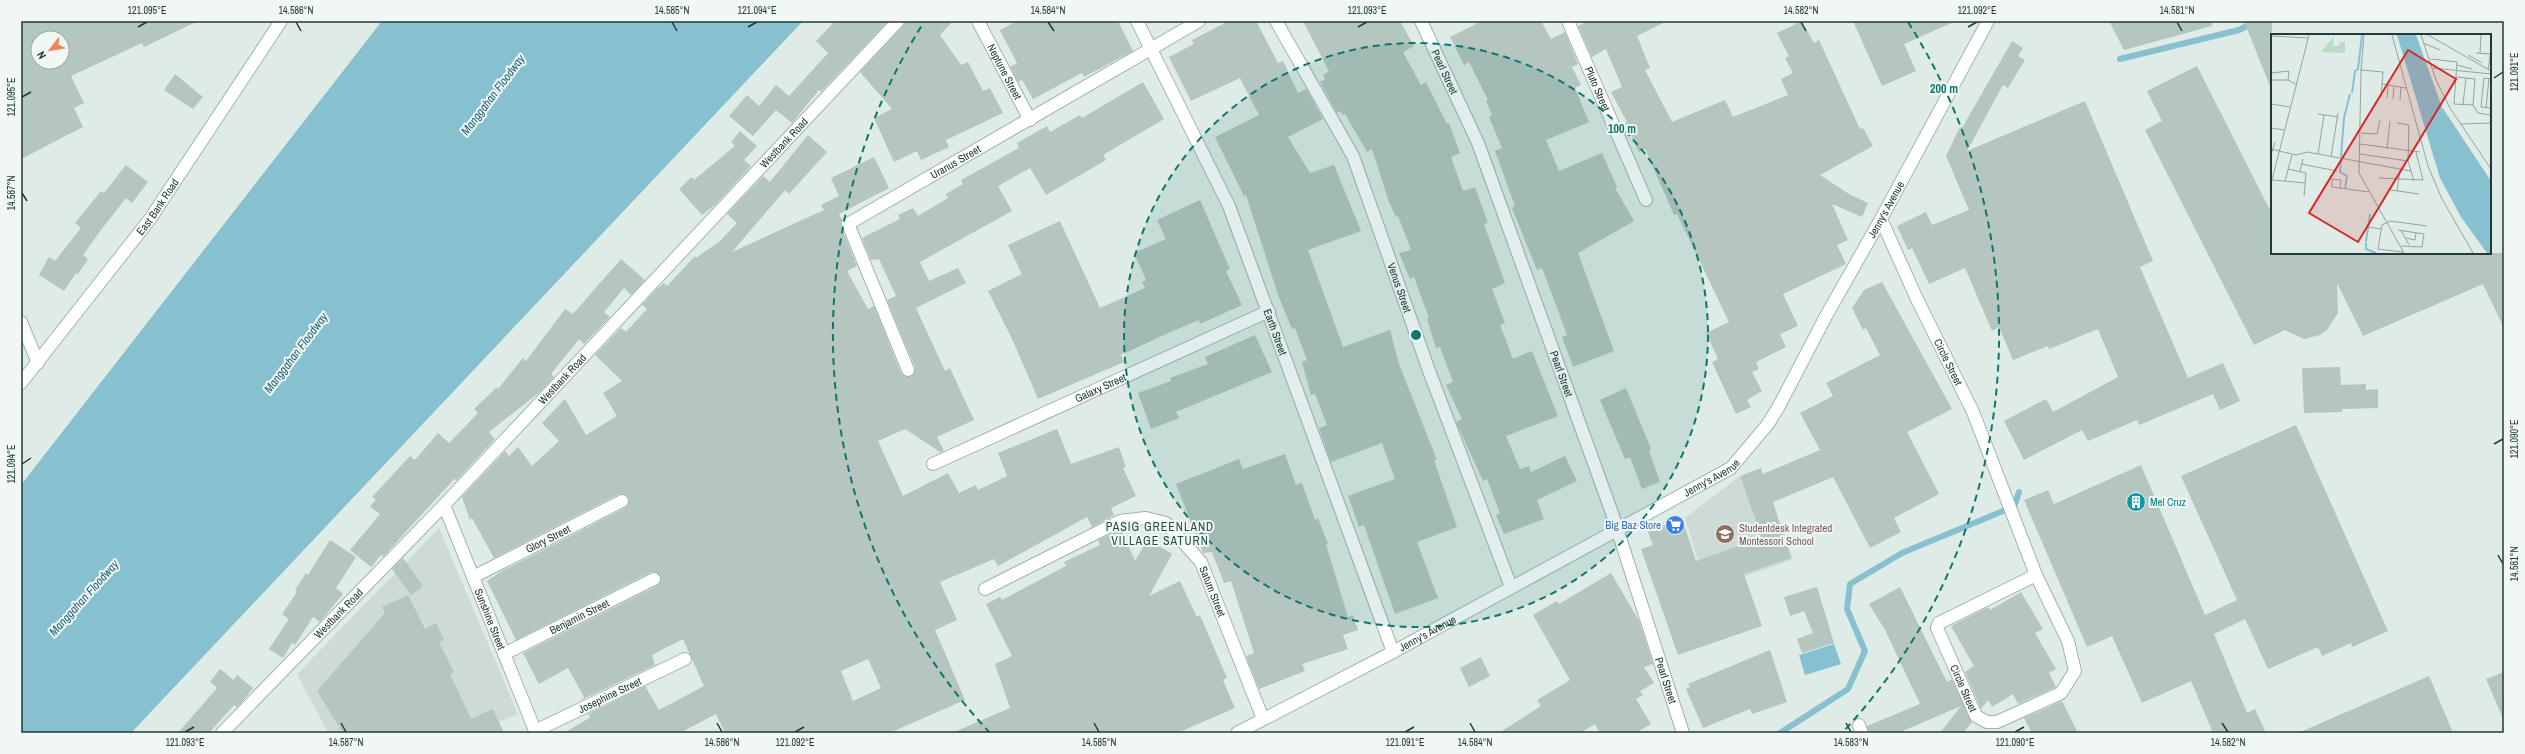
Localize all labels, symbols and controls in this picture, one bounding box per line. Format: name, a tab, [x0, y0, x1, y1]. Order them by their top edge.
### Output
text: 121.095°E	[127, 4, 167, 17]
text: 14.586°N	[279, 4, 314, 17]
text: 14.585°N	[655, 4, 690, 17]
text: 121.094°E	[737, 4, 777, 17]
text: 14.584°N	[1031, 4, 1066, 17]
text: 121.093°E	[1347, 4, 1387, 17]
text: 14.582°N	[1784, 4, 1819, 17]
text: 121.092°E	[1957, 4, 1997, 17]
text: 14.581°N	[2160, 4, 2195, 17]
north arrow	[30, 30, 70, 70]
inset map	[2271, 34, 2491, 254]
street label: Neptune Street	[984, 41, 1025, 102]
street label: Pearl Street	[1428, 47, 1461, 97]
text: N	[34, 49, 49, 62]
water label: Manggahan Floodway	[457, 51, 529, 138]
text: 121.091°E	[2508, 52, 2521, 92]
street label: Pluto Street	[1582, 64, 1614, 114]
text: 121.095°E	[5, 77, 18, 117]
text: 200 m	[1930, 81, 1958, 97]
street label: Westbank Road	[757, 114, 811, 171]
text: 100 m	[1608, 121, 1636, 137]
street label: Uranus Street	[928, 142, 984, 182]
text: 14.587°N	[5, 175, 18, 211]
street label: East Bank Road	[133, 176, 182, 238]
street label: Jenny's Avenue	[1865, 179, 1907, 240]
street label: Venus Street	[1384, 261, 1415, 315]
street label: Earth Street	[1260, 307, 1290, 358]
water label: Manggahan Floodway	[260, 309, 332, 396]
centre of rings	[1409, 328, 1423, 342]
street label: Circle Street	[1931, 336, 1966, 388]
street label: Pearl Street	[1547, 349, 1576, 399]
street label: Westbank Road	[535, 351, 589, 407]
street label: Galaxy Street	[1073, 370, 1129, 405]
text: 121.090°E	[2508, 419, 2521, 459]
text: 121.094°E	[5, 444, 18, 484]
street label: Jenny's Avenue	[1681, 456, 1743, 500]
building icon: Mel Cruz	[2125, 491, 2147, 513]
place label: Mel Cruz	[2150, 495, 2187, 509]
supermarket icon: Big Baz Store	[1664, 514, 1686, 536]
place label: Big Baz Store	[1605, 518, 1661, 532]
district label: PASIG GREENLAND VILLAGE SATURN	[1106, 519, 1214, 549]
street label: Glory Street	[523, 521, 573, 556]
place label: Studentdesk Integrated Montessori School	[1739, 521, 1832, 548]
school or university icon: Studentdesk Integrated Montessori School	[1714, 523, 1736, 545]
text: 14.581°N	[2508, 546, 2521, 582]
water label: Manggahan Floodway	[46, 556, 123, 639]
street label: Saturn Street	[1196, 564, 1229, 619]
street label: Westbank Road	[311, 585, 366, 641]
street label: Sunshine Street	[471, 586, 509, 652]
street label: Benjamin Street	[547, 595, 612, 637]
street label: Jenny's Avenue	[1396, 612, 1458, 654]
street label: Pearl Street	[1652, 655, 1680, 706]
street label: Circle Street	[1947, 662, 1980, 714]
street label: Josephine Street	[576, 674, 644, 716]
text: 121.093°E	[165, 736, 205, 749]
text: 14.587°N	[329, 736, 364, 749]
text: 14.586°N	[705, 736, 740, 749]
text: 121.092°E	[775, 736, 815, 749]
text: 14.585°N	[1082, 736, 1117, 749]
text: 121.091°E	[1385, 736, 1425, 749]
text: 14.584°N	[1458, 736, 1493, 749]
text: 14.583°N	[1834, 736, 1869, 749]
text: 121.090°E	[1995, 736, 2035, 749]
text: 14.582°N	[2211, 736, 2246, 749]

